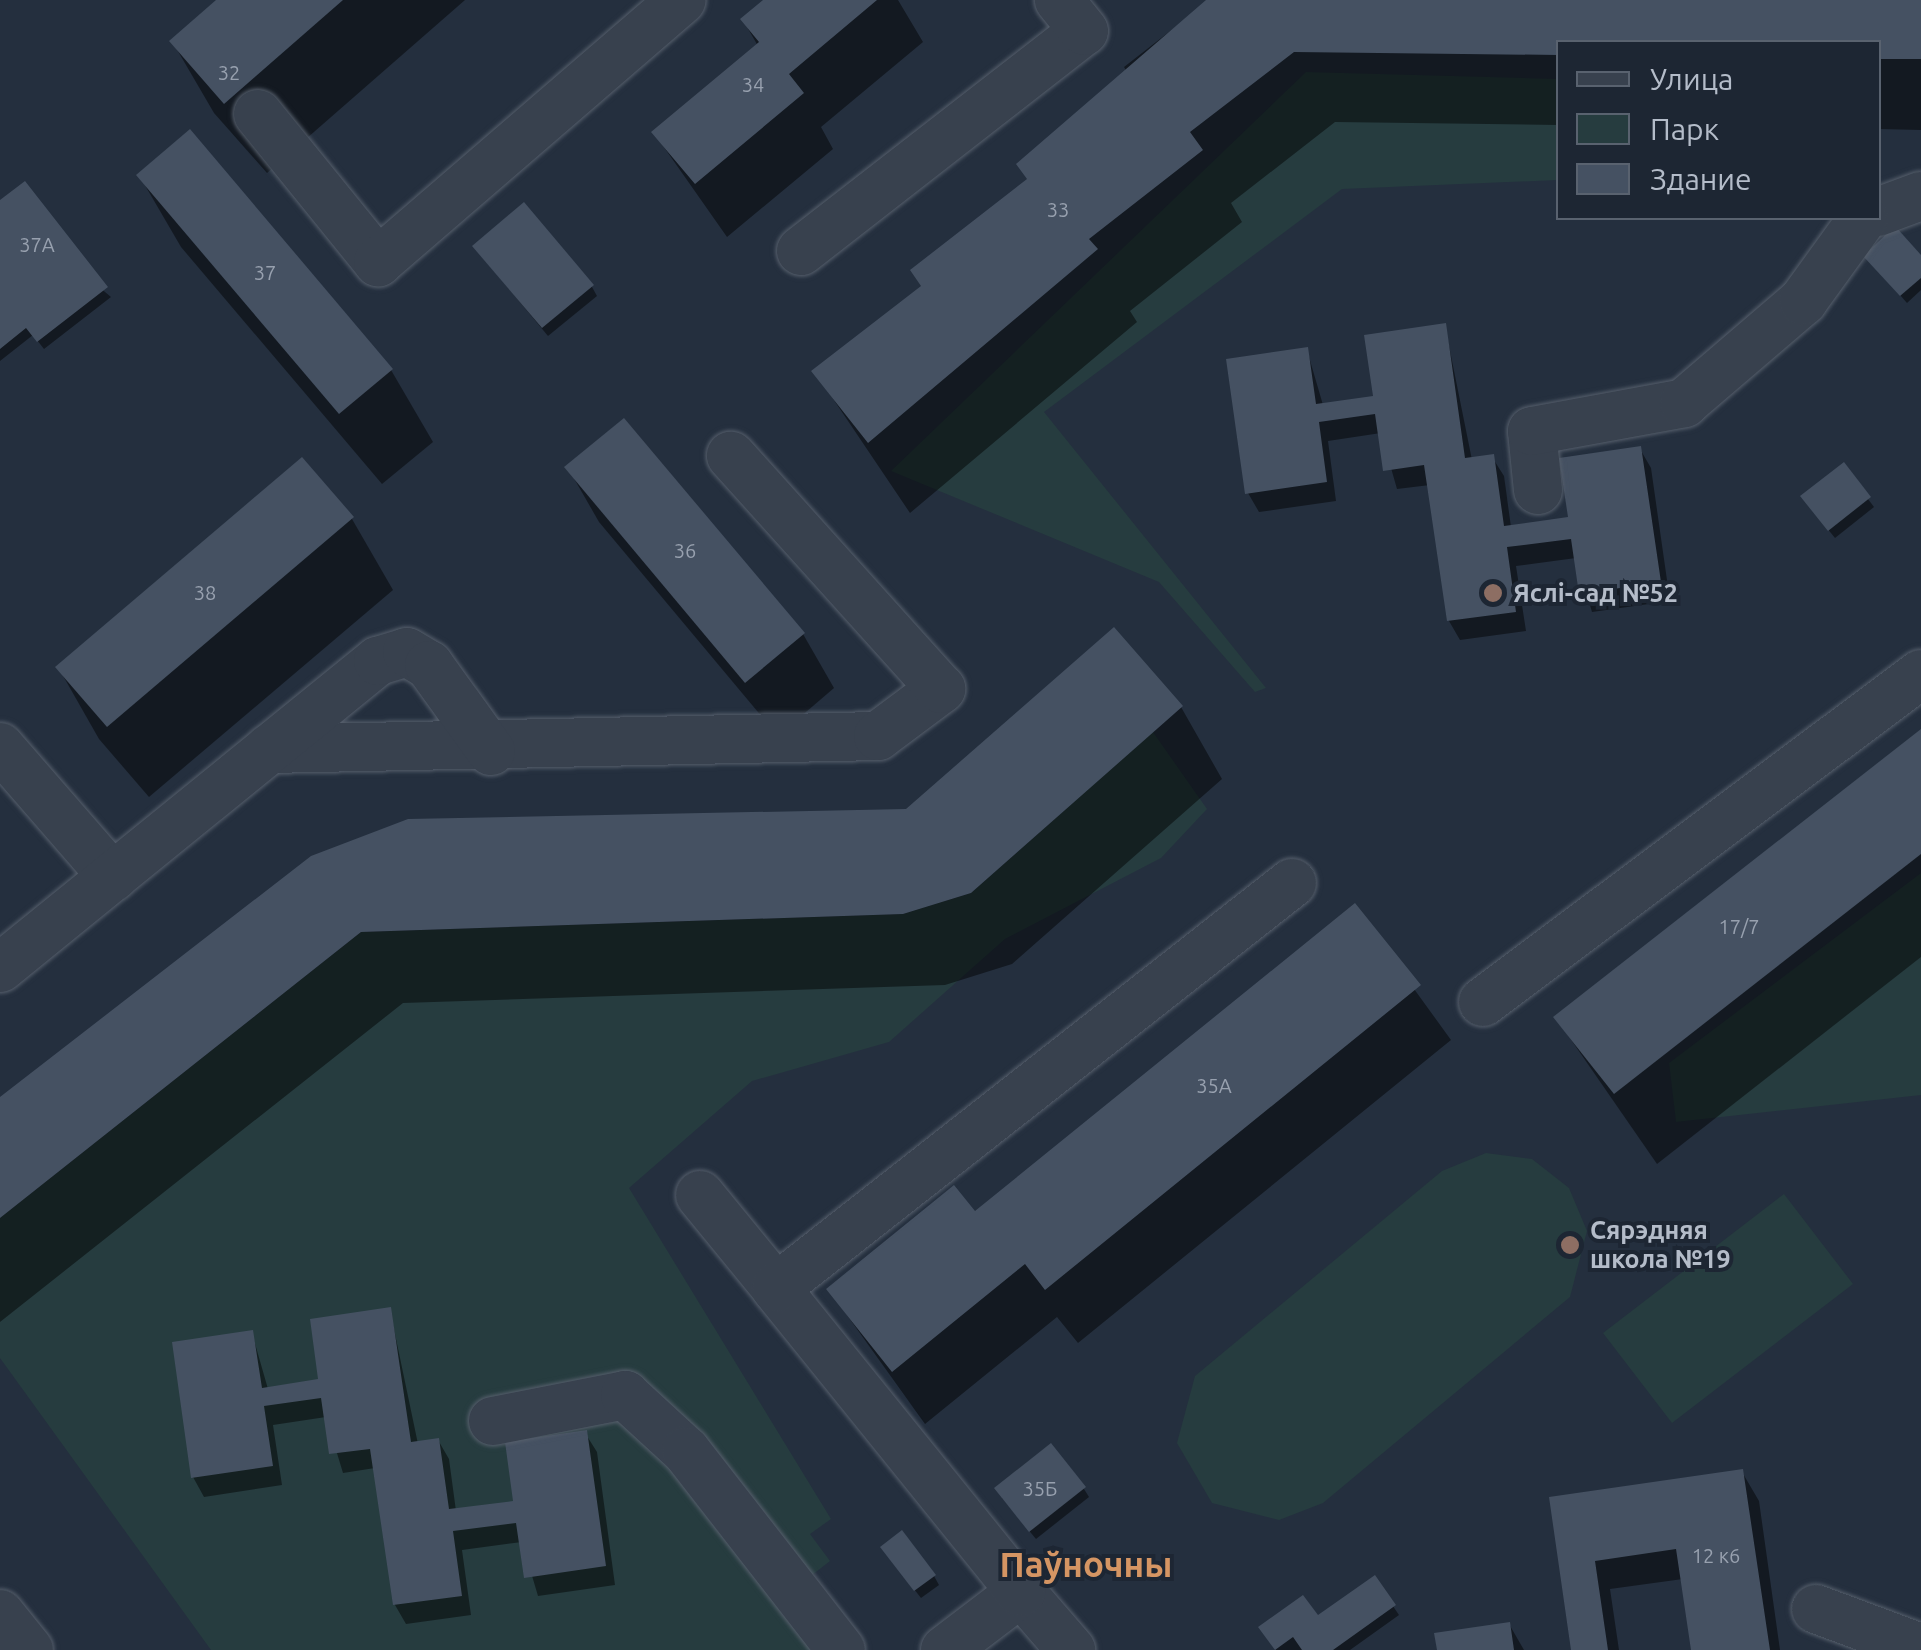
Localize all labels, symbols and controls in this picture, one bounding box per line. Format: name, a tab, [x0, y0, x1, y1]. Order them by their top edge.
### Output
legend	[1556, 40, 1881, 220]
house number: 32	[218, 60, 240, 84]
text: Улица	[1650, 62, 1734, 96]
house number: 34	[742, 72, 764, 96]
text: Парк	[1650, 112, 1719, 146]
text: Здание	[1650, 162, 1752, 196]
house number: 33	[1047, 197, 1069, 221]
house number: 37А	[19, 232, 55, 256]
house number: 37	[254, 260, 276, 284]
house number: 36	[674, 538, 696, 562]
place label: Яслі-сад №52	[1513, 578, 1678, 608]
house number: 38	[194, 580, 216, 604]
marker: Яслі-сад №52	[1482, 582, 1504, 604]
house number: 17/7	[1718, 914, 1760, 938]
house number: 35А	[1196, 1073, 1232, 1097]
place label: Сярэдняя школа №19	[1590, 1216, 1731, 1275]
marker: Сярэдняя школа №19	[1559, 1234, 1581, 1256]
house number: 35Б	[1023, 1476, 1057, 1500]
district label: Паўночны	[1000, 1543, 1172, 1585]
house number: 12 к6	[1692, 1543, 1740, 1567]

